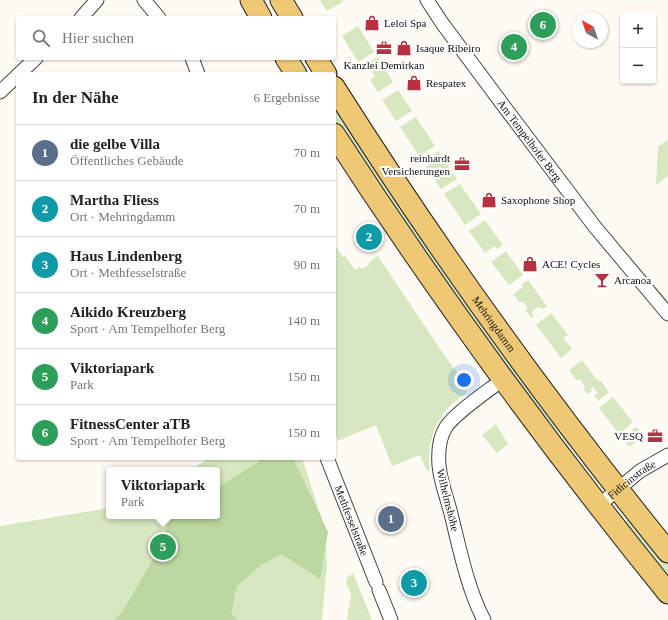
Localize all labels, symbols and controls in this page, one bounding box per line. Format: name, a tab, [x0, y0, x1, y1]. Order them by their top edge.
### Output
pin: 6	[530, 10, 556, 40]
north arrow	[572, 12, 608, 48]
map controls	[620, 12, 656, 84]
button: +	[620, 12, 656, 48]
shop icon: Leloi Spa	[363, 14, 381, 32]
search box	[16, 16, 336, 60]
place label: Leloi Spa	[384, 17, 427, 29]
icon: search	[30, 27, 52, 49]
text: Hier suchen	[62, 30, 134, 46]
pin: 4	[501, 32, 527, 62]
office icon: Kanzlei Demirkan	[375, 39, 393, 57]
shop icon: Isaque Ribeiro	[395, 39, 413, 57]
place label: Isaque Ribeiro	[416, 42, 481, 54]
button: −	[620, 48, 656, 84]
place label: Kanzlei Demirkan	[344, 59, 425, 71]
shop icon: Respatex	[405, 74, 423, 92]
place label: Respatex	[426, 77, 467, 89]
text: In der Nähe	[32, 88, 119, 107]
text: 6 Ergebnisse	[253, 90, 320, 105]
street label: Am Tempelhofer Berg	[495, 97, 565, 184]
text: die gelbe Villa	[70, 136, 160, 152]
text: 1	[42, 145, 48, 160]
text: 70 m	[294, 145, 320, 160]
place label: reinhardt Versicherungen	[382, 152, 450, 177]
text: Öffentliches Gebäude	[70, 153, 183, 168]
office icon: reinhardt Versicherungen	[453, 155, 471, 173]
shop icon: Saxophone Shop	[480, 191, 498, 209]
text: Martha Fliess	[70, 192, 159, 208]
place label: Saxophone Shop	[501, 194, 576, 206]
text: 2	[42, 201, 48, 216]
text: 70 m	[294, 201, 320, 216]
text: Ort · Mehringdamm	[70, 209, 175, 224]
pin: 2	[356, 222, 382, 252]
text: Haus Lindenberg	[70, 248, 182, 264]
shop icon: ACE! Cycles	[521, 255, 539, 273]
text: 3	[42, 257, 48, 272]
text: 90 m	[294, 257, 320, 272]
place label: ACE! Cycles	[542, 258, 600, 270]
text: Ort · Methfesselstraße	[70, 265, 186, 280]
bar icon: Arcanoa	[593, 271, 611, 289]
place label: Arcanoa	[614, 274, 651, 286]
street label: Mehringdamm	[470, 294, 518, 354]
text: Aikido Kreuzberg	[70, 304, 186, 320]
text: 4	[42, 313, 48, 328]
text: 140 m	[287, 313, 320, 328]
text: Sport · Am Tempelhofer Berg	[70, 321, 225, 336]
text: Viktoriapark	[70, 360, 154, 376]
text: 5	[42, 369, 48, 384]
text: 150 m	[287, 369, 320, 384]
your location	[454, 370, 474, 390]
text: Park	[70, 377, 94, 392]
text: FitnessCenter aTB	[70, 416, 190, 432]
text: 6	[42, 425, 48, 440]
text: 150 m	[287, 425, 320, 440]
office icon: VESQ	[646, 427, 664, 445]
place label: VESQ	[614, 430, 643, 442]
text: Sport · Am Tempelhofer Berg	[70, 433, 225, 448]
street label: Fidicinstraße	[605, 457, 658, 501]
popup	[106, 467, 220, 519]
street label: Wilhelmshöhe	[434, 468, 462, 532]
text: Viktoriapark	[121, 477, 205, 493]
street label: Methfesselstraße	[332, 483, 371, 557]
text: Park	[121, 494, 145, 509]
pin: 1	[378, 504, 404, 534]
pin: 5	[150, 532, 176, 562]
pin: 3	[401, 568, 427, 598]

